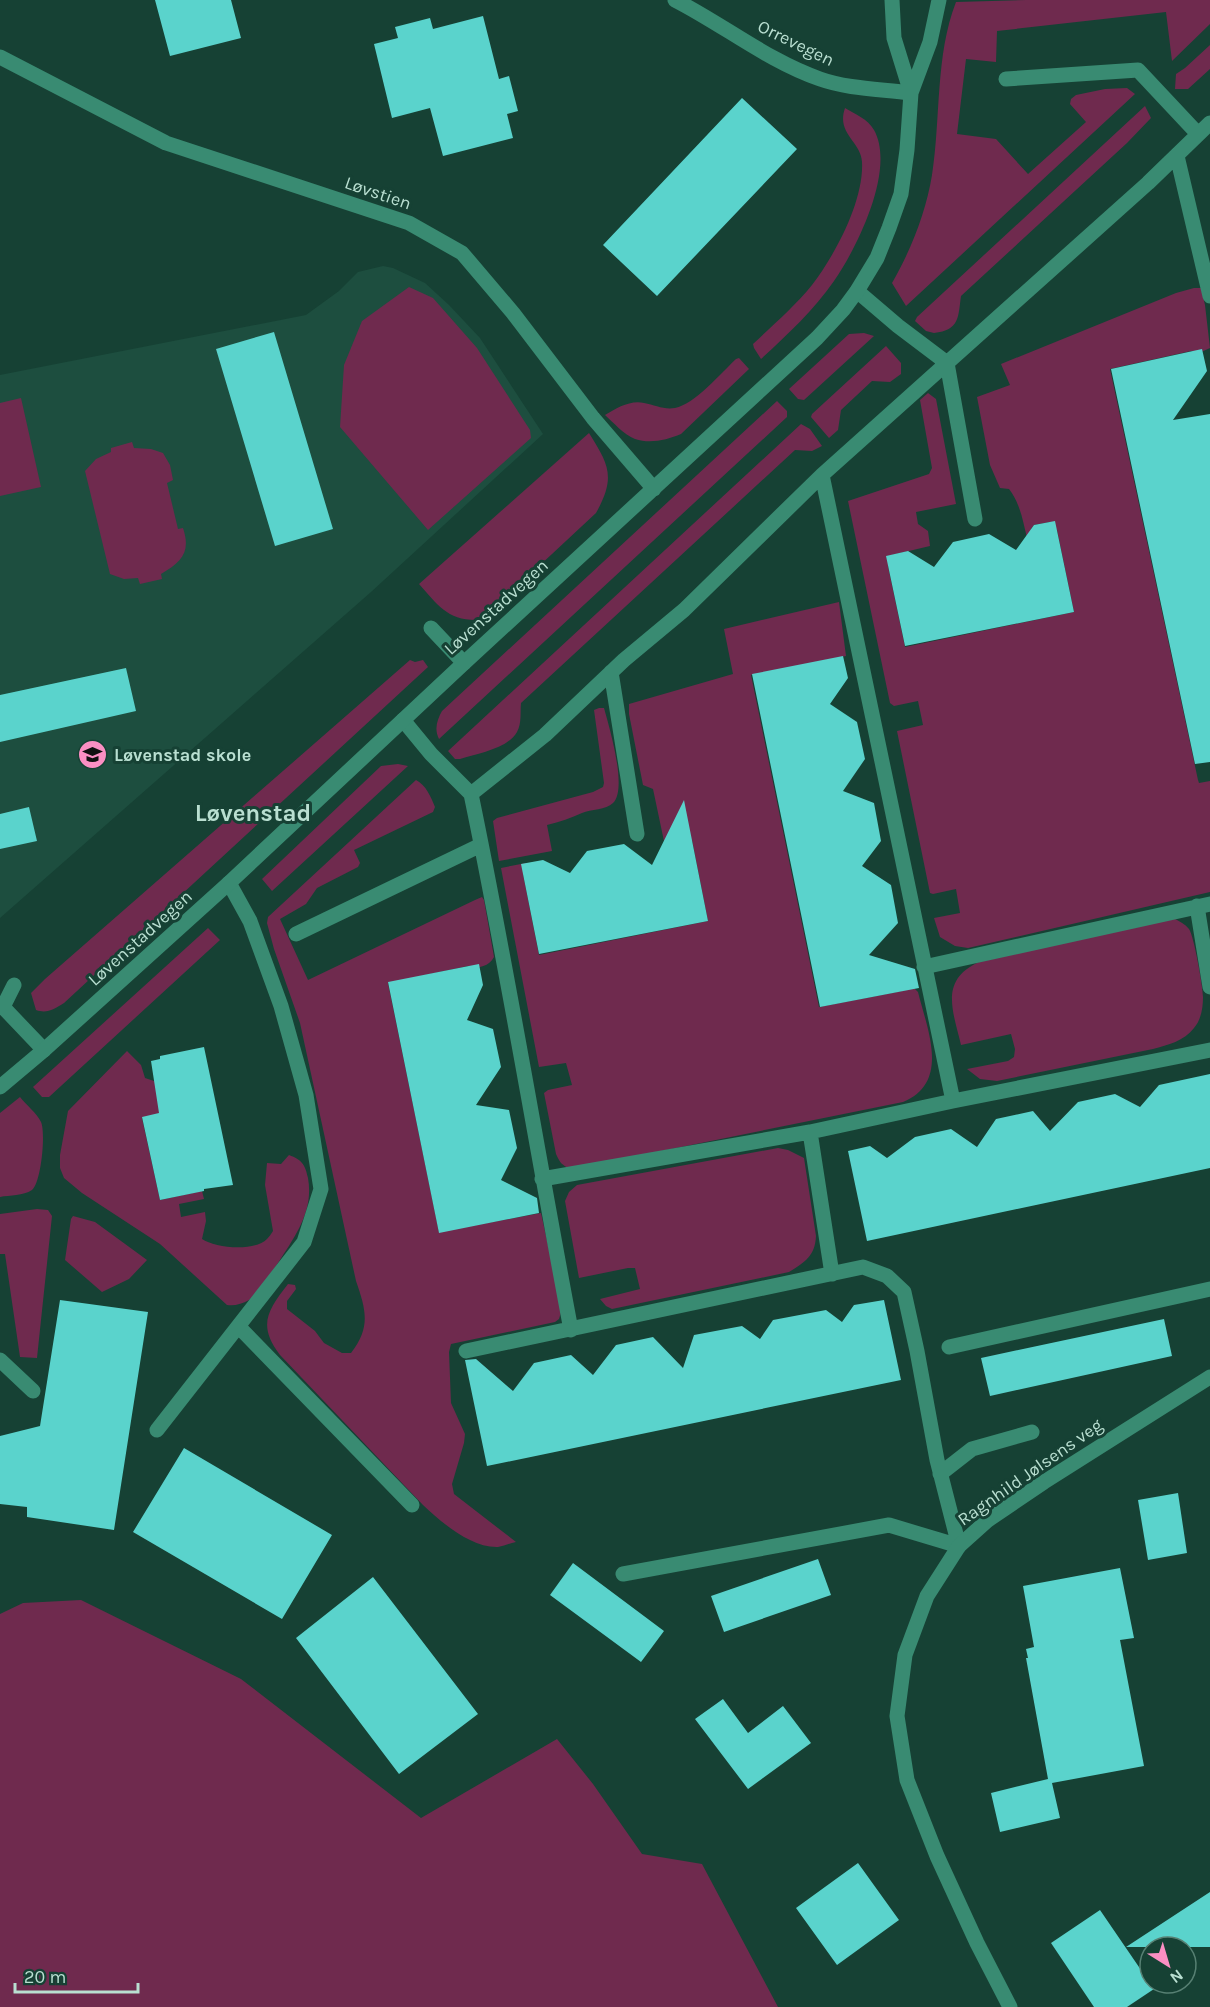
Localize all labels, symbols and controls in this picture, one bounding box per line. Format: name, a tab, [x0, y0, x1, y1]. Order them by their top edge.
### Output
street label: Orrevegen	[754, 15, 838, 71]
street label: Løvstien	[342, 171, 414, 215]
street label: Løvenstadvegen	[439, 554, 553, 660]
school or university icon: Løvenstad skole	[77, 739, 109, 771]
place label: Løvenstad skole	[114, 744, 251, 766]
district label: Løvenstad	[195, 799, 311, 827]
street label: Løvenstadvegen	[83, 885, 197, 991]
street label: Ragnhild Jølsens veg	[953, 1414, 1107, 1530]
north arrow	[1138, 1935, 1198, 1995]
scale bar	[15, 1956, 138, 1994]
text: 20 m	[24, 1966, 66, 1988]
text: N	[1166, 1966, 1187, 1988]

